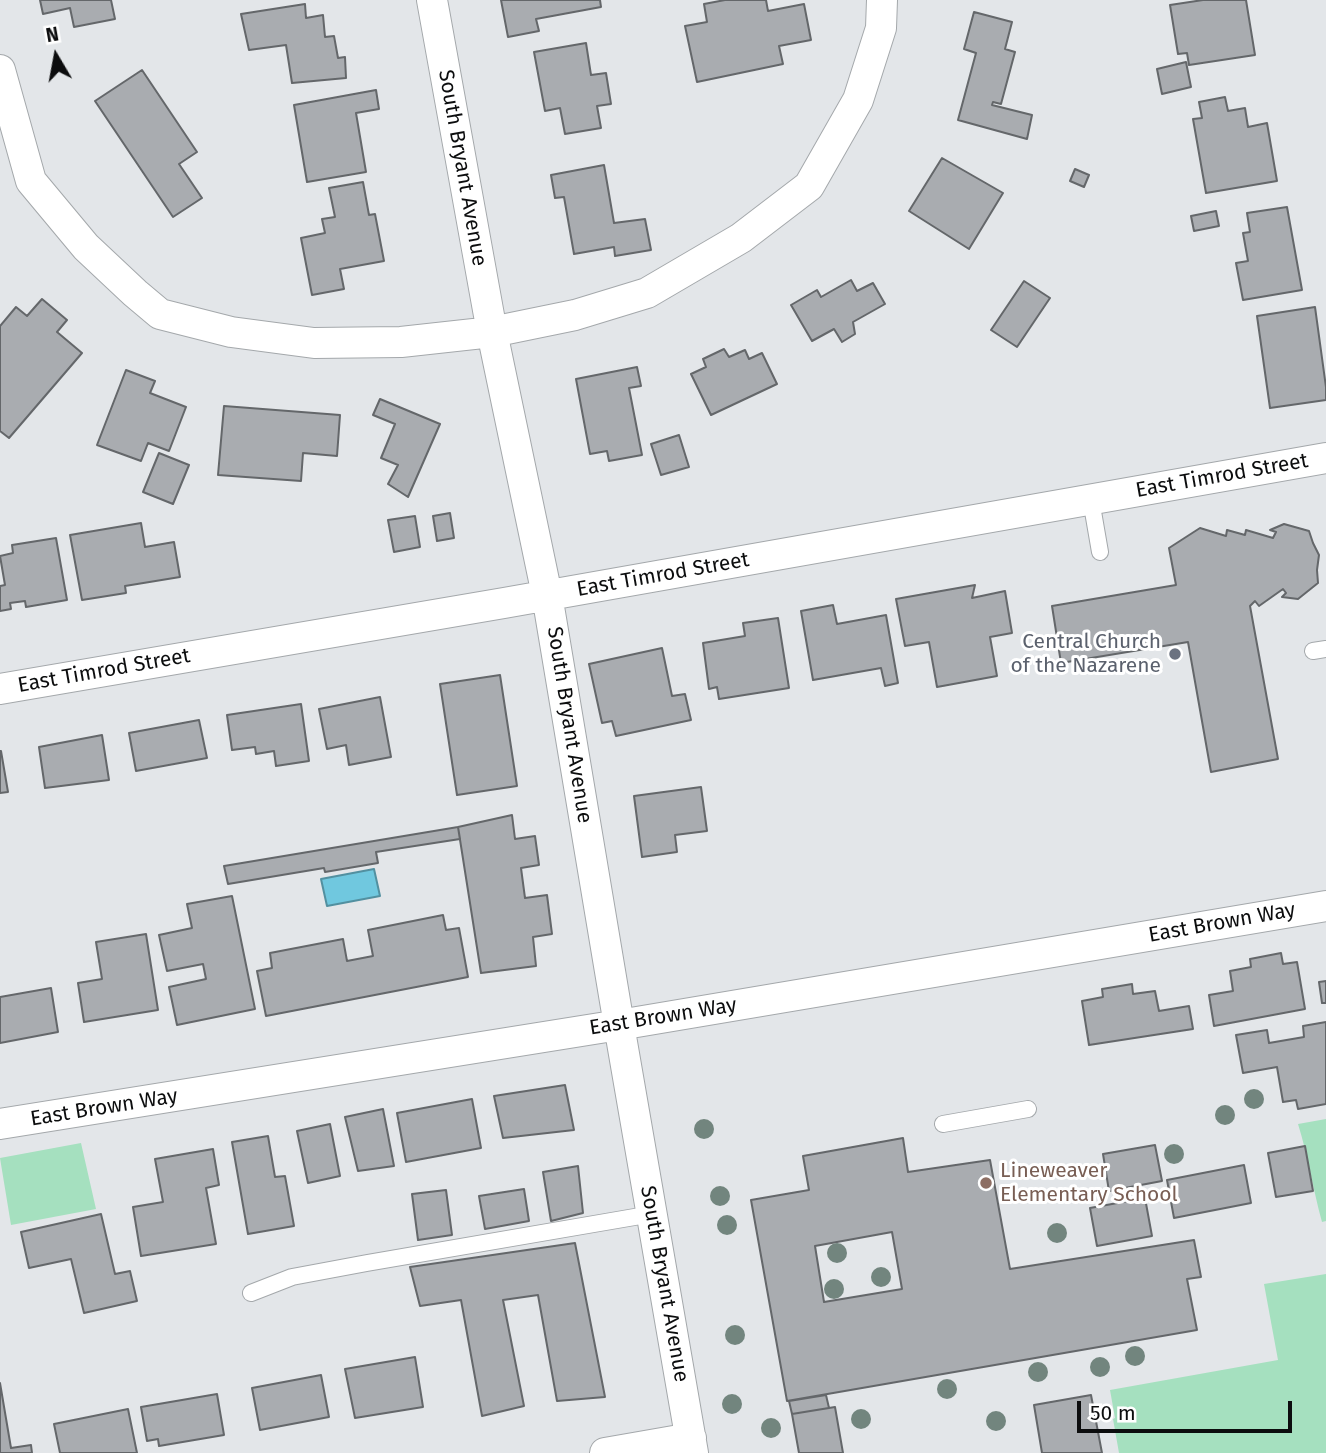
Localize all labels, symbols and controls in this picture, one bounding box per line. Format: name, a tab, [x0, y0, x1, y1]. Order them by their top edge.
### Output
north arrow	[21, 21, 91, 91]
text: N	[44, 22, 60, 47]
street label: South Bryant Avenue	[432, 68, 492, 268]
street label: East Timrod Street	[1134, 448, 1310, 504]
street label: East Timrod Street	[575, 547, 751, 603]
street label: South Bryant Avenue	[541, 625, 597, 825]
place label: Central Church of the Nazarene	[1011, 629, 1161, 679]
street label: East Timrod Street	[16, 643, 192, 699]
marker: Central Church of the Nazarene	[1167, 646, 1183, 662]
street label: East Brown Way	[1147, 898, 1297, 948]
street label: East Brown Way	[588, 993, 738, 1041]
street label: East Brown Way	[29, 1084, 179, 1132]
place label: Lineweaver Elementary School	[1000, 1158, 1178, 1208]
marker: Lineweaver Elementary School	[978, 1175, 994, 1191]
street label: South Bryant Avenue	[634, 1184, 694, 1384]
scale bar	[1081, 1386, 1296, 1430]
text: 50 m	[1090, 1400, 1136, 1426]

